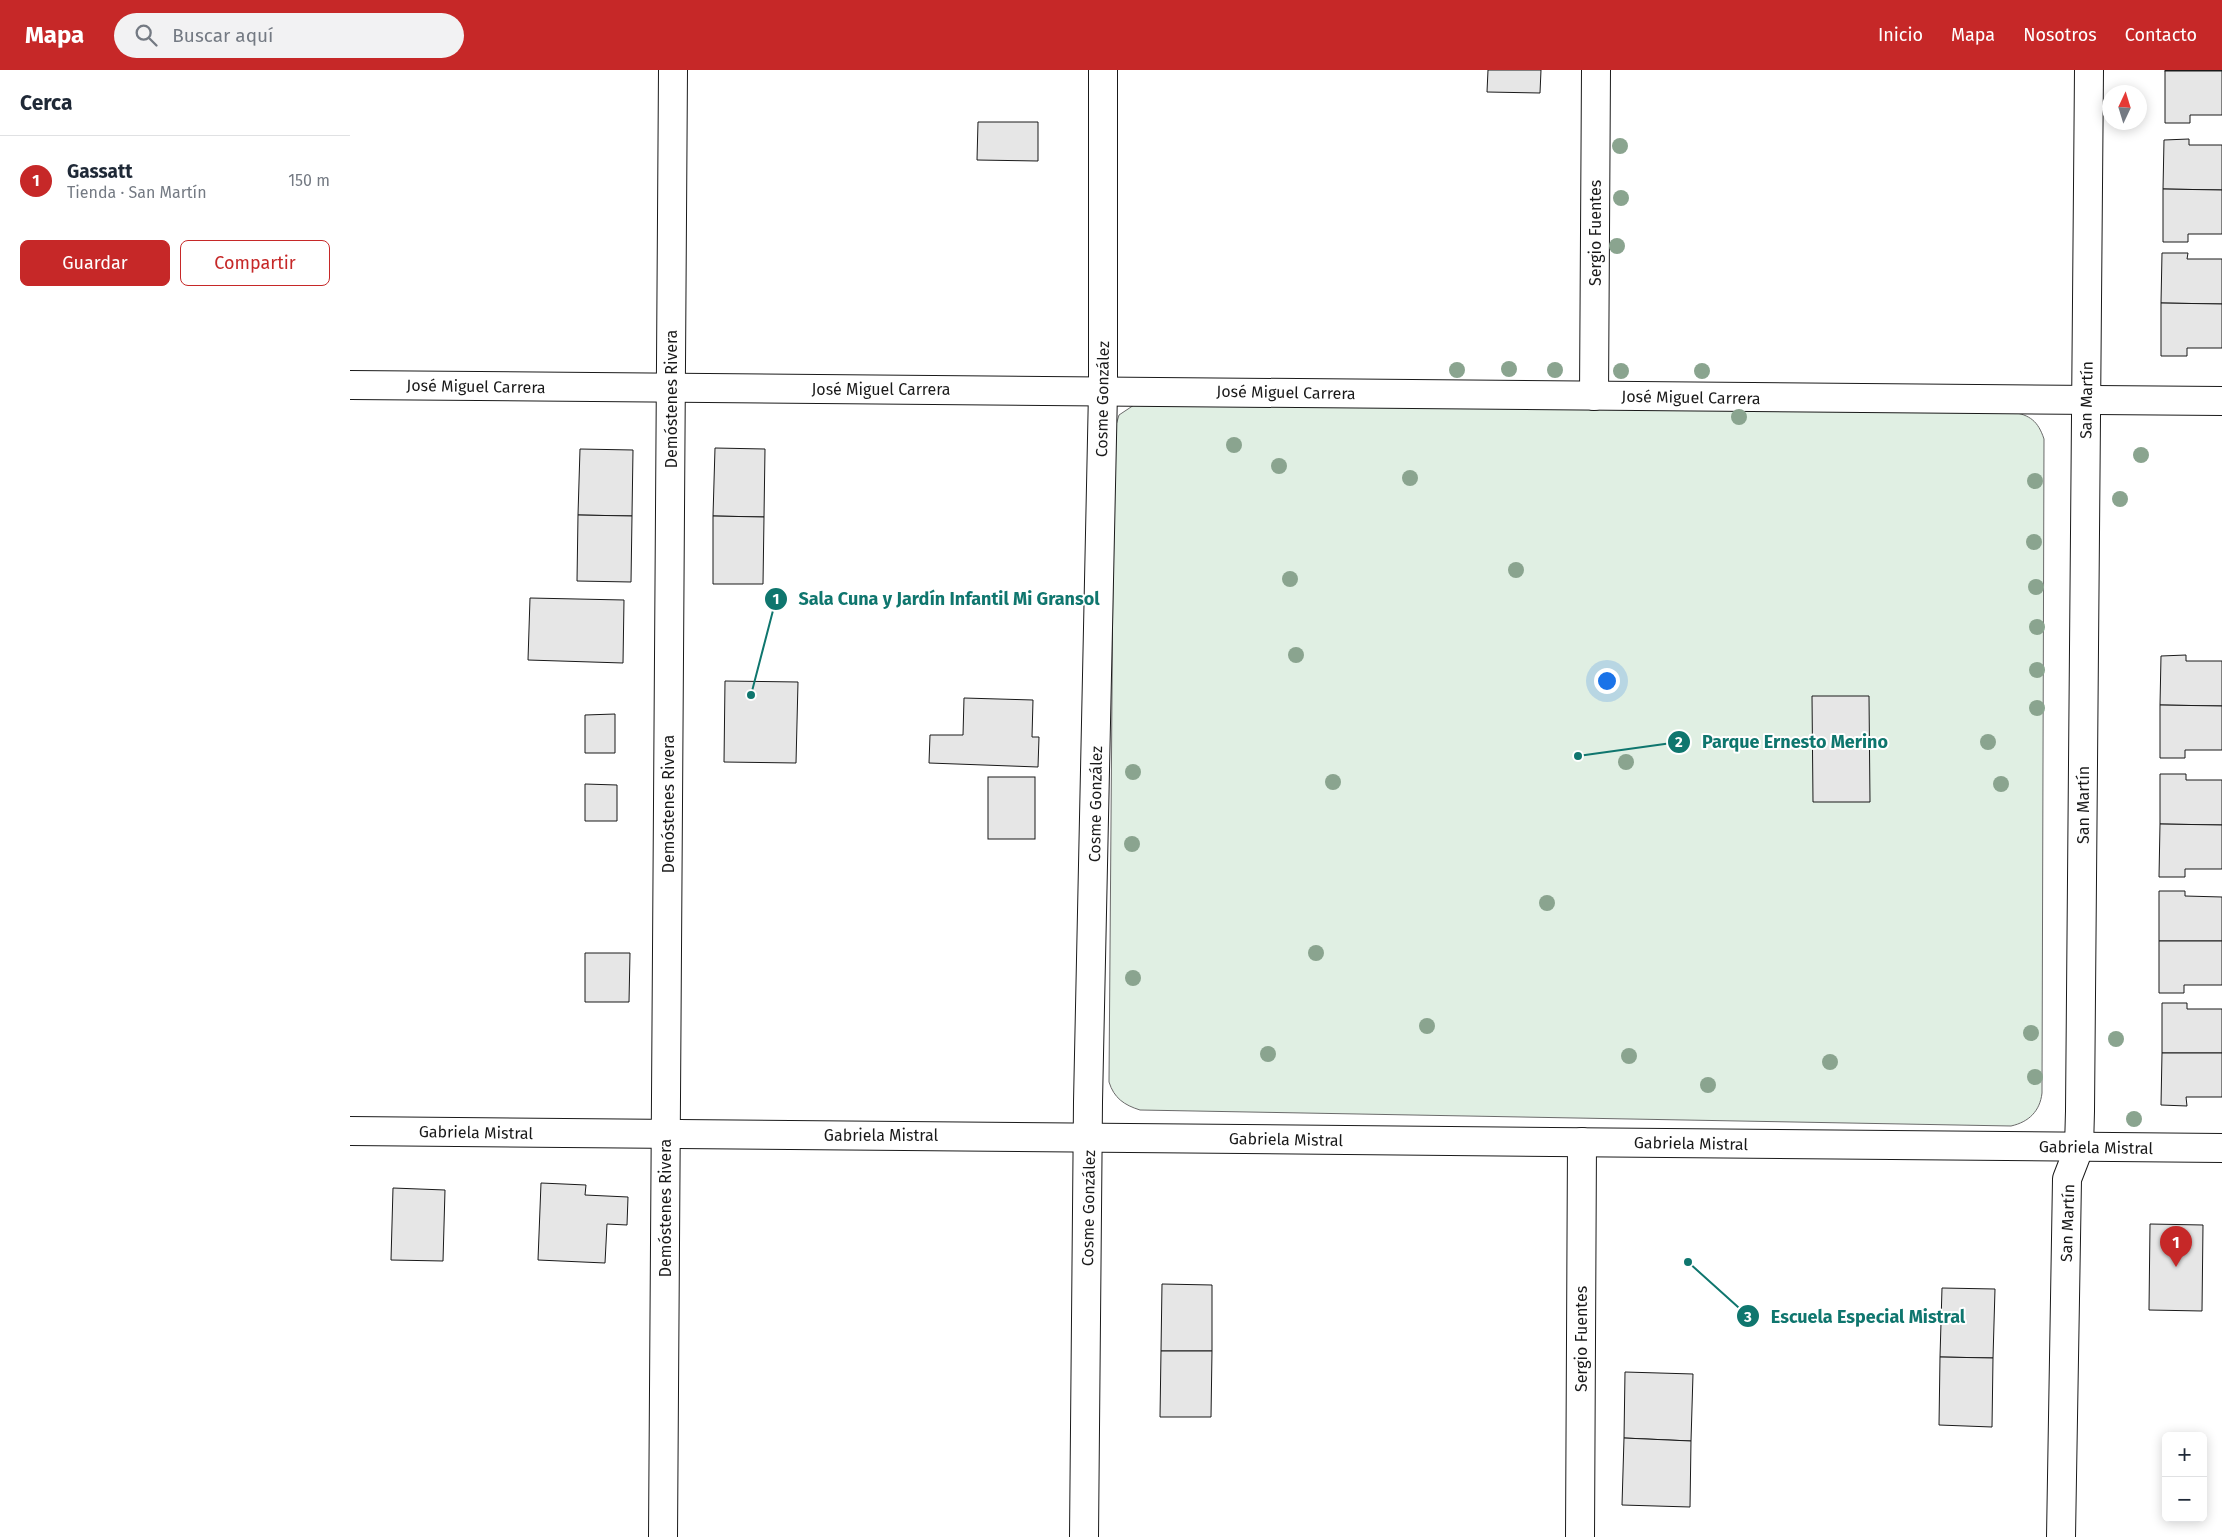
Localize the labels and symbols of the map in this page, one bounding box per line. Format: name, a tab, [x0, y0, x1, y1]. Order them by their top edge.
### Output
north arrow	[2102, 85, 2147, 130]
street label: Sergio Fuentes	[1586, 180, 1605, 286]
street label: Demóstenes Rivera	[662, 330, 681, 468]
street label: Cosme González	[1092, 341, 1113, 457]
street label: San Martín	[2076, 361, 2097, 439]
street label: José Miguel Carrera	[406, 376, 546, 397]
street label: José Miguel Carrera	[811, 380, 951, 399]
street label: José Miguel Carrera	[1216, 382, 1356, 403]
street label: José Miguel Carrera	[1621, 387, 1761, 408]
callout: Sala Cuna y Jardín Infantil Mi Gransol	[763, 582, 1110, 615]
text: Sala Cuna y Jardín Infantil Mi Gransol	[798, 588, 1100, 610]
text: 1	[773, 590, 779, 608]
your location	[1594, 668, 1620, 694]
callout: Parque Ernesto Merino	[1667, 725, 1898, 758]
text: Parque Ernesto Merino	[1702, 731, 1888, 753]
text: 2	[1675, 733, 1683, 751]
street label: Demóstenes Rivera	[659, 735, 678, 873]
street label: Cosme González	[1085, 746, 1106, 862]
street label: San Martín	[2074, 766, 2093, 844]
street label: Gabriela Mistral	[419, 1122, 534, 1143]
street label: Gabriela Mistral	[824, 1126, 938, 1145]
street label: Gabriela Mistral	[1229, 1129, 1344, 1150]
street label: Gabriela Mistral	[1634, 1133, 1749, 1154]
street label: Gabriela Mistral	[2039, 1137, 2154, 1158]
street label: Demóstenes Rivera	[656, 1139, 675, 1277]
street label: Cosme González	[1078, 1150, 1099, 1266]
street label: San Martín	[2057, 1184, 2078, 1262]
pin: 1	[2160, 1226, 2192, 1267]
street label: Sergio Fuentes	[1572, 1286, 1591, 1392]
callout: Escuela Especial Mistral	[1736, 1300, 1975, 1333]
text: Escuela Especial Mistral	[1771, 1306, 1966, 1328]
text: 3	[1743, 1308, 1752, 1326]

